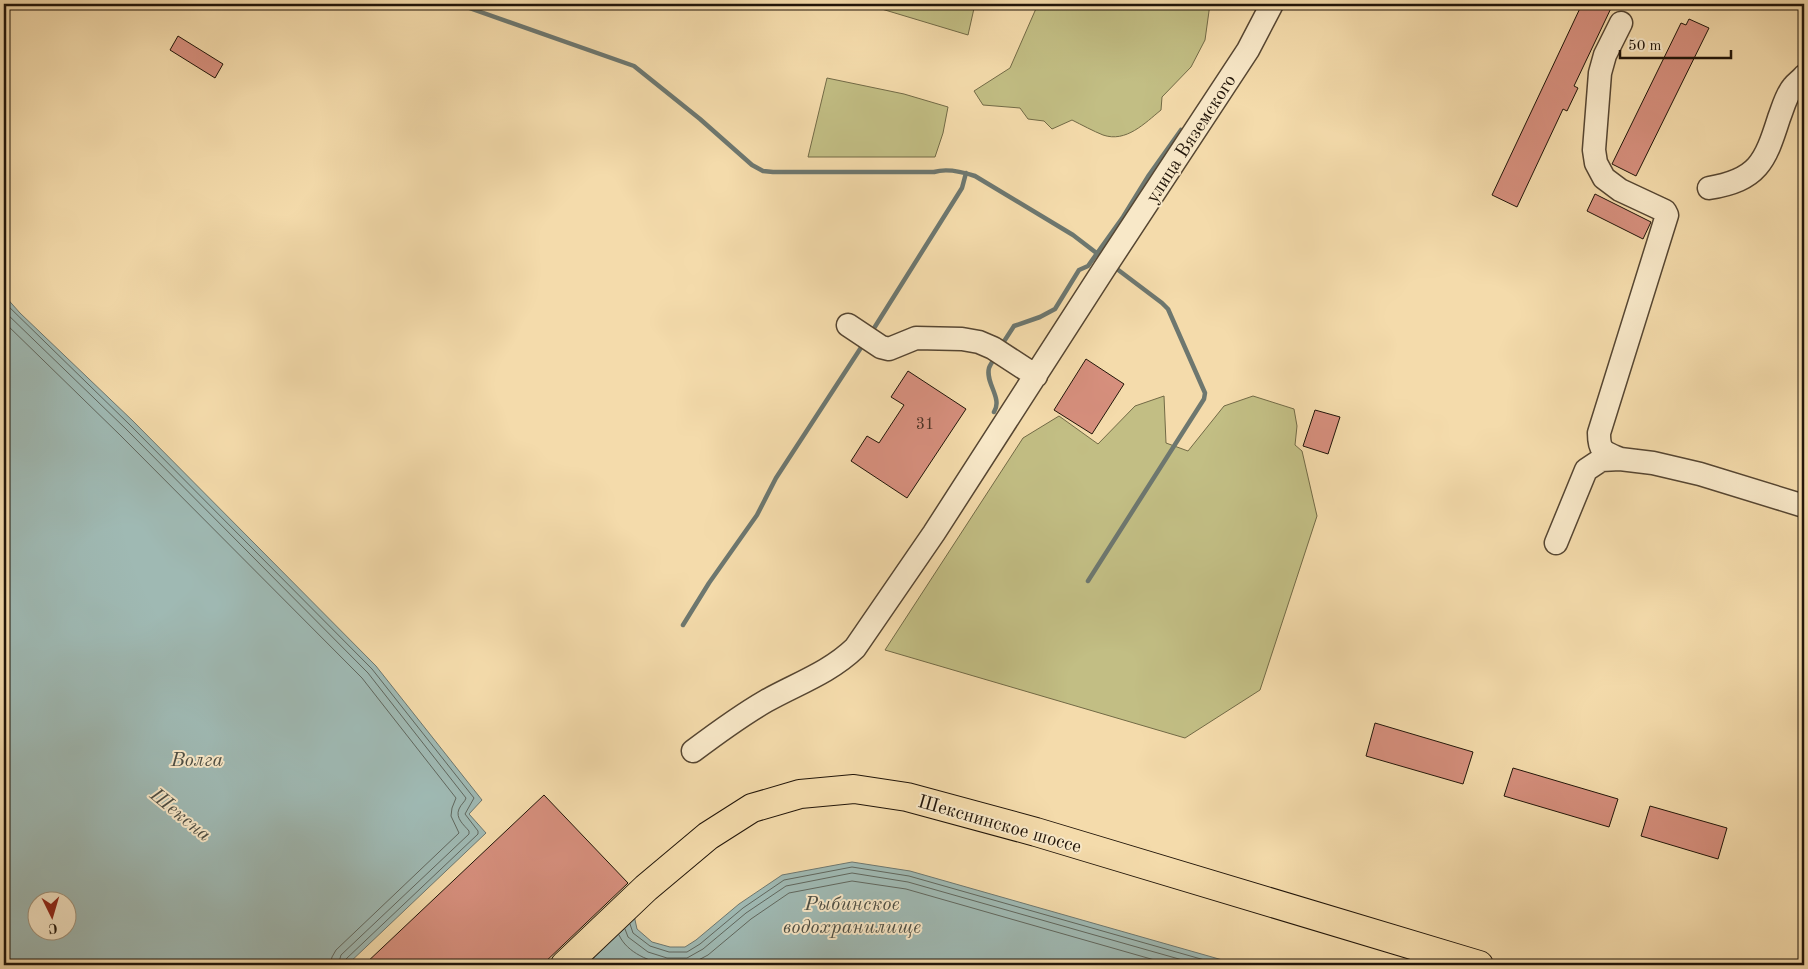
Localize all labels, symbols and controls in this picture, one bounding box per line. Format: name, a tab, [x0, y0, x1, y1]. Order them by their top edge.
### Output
scale bar	[1620, 28, 1732, 60]
text: 50 m	[1628, 39, 1662, 54]
street label: улица Вяземского	[1144, 72, 1241, 207]
house number: 31	[916, 417, 934, 433]
water label: Волга	[170, 751, 224, 771]
water label: Шексна	[145, 785, 214, 846]
street label: Шекснинское шоссе	[915, 793, 1083, 858]
north arrow	[28, 892, 78, 942]
water label: Рыбинское водохранилище	[783, 895, 921, 938]
text: С	[48, 921, 58, 935]

